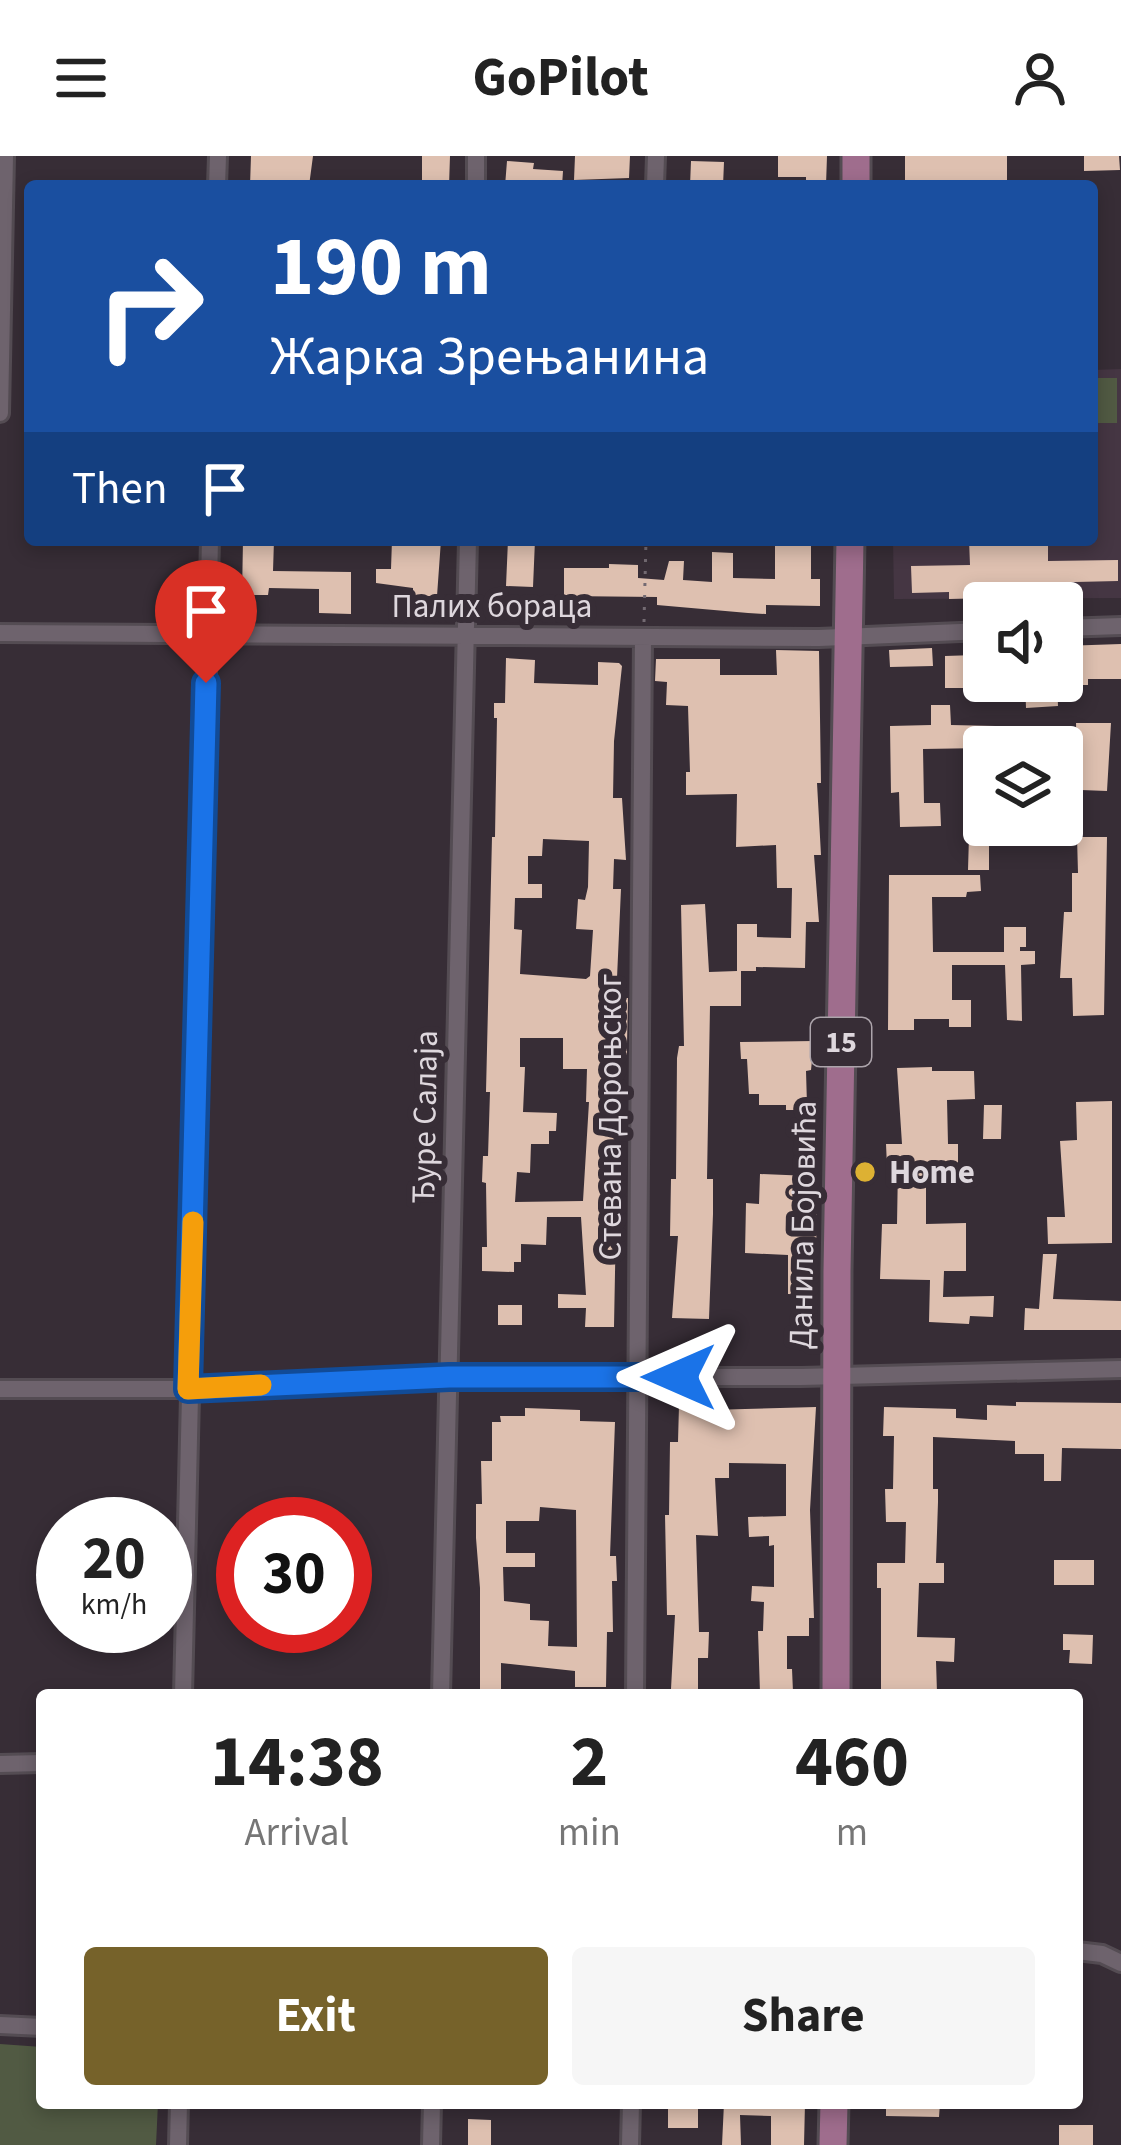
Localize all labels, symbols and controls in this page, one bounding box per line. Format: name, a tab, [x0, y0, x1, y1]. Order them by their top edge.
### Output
text: GoPilot	[472, 40, 649, 117]
icon: menu	[48, 45, 114, 111]
icon: person	[1007, 45, 1073, 111]
text: 190 m	[270, 208, 492, 328]
icon: right	[72, 228, 228, 384]
text: Жарка Зрењанина	[270, 319, 709, 396]
icon: arrive	[192, 456, 258, 522]
text: Then	[72, 457, 168, 521]
pin	[155, 560, 257, 683]
icon: arrive	[173, 578, 239, 644]
map controls	[963, 582, 1083, 846]
button: sound	[963, 582, 1083, 702]
street label: Палих бораца	[392, 583, 592, 630]
button: layers	[963, 726, 1083, 846]
street label: Стевана Дороњског	[587, 974, 634, 1260]
road number: 15	[811, 1018, 871, 1066]
street label: Ђуре Салаја	[400, 1030, 450, 1204]
street label: Данила Бојовића	[777, 1100, 829, 1350]
place label: Home	[889, 1149, 975, 1196]
marker: Home	[852, 1159, 878, 1185]
position arrow	[616, 1314, 742, 1440]
speed limit sign: 30	[216, 1497, 372, 1653]
text: 20	[82, 1517, 146, 1602]
text: km/h	[81, 1583, 147, 1626]
text: 14:38	[210, 1711, 384, 1814]
text: 2	[570, 1711, 608, 1814]
text: 460	[795, 1711, 909, 1814]
text: Arrival	[244, 1805, 349, 1861]
text: min	[558, 1805, 621, 1861]
text: m	[836, 1805, 868, 1861]
button: Exit	[84, 1947, 548, 2085]
button: Share	[572, 1947, 1035, 2085]

